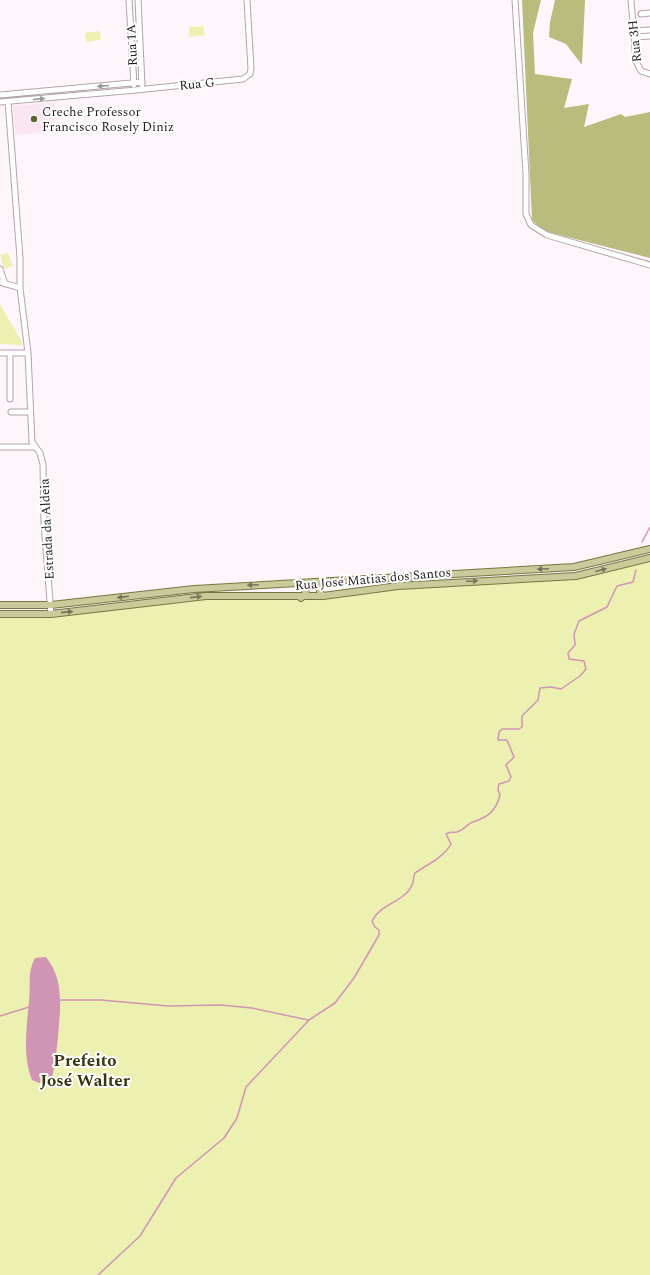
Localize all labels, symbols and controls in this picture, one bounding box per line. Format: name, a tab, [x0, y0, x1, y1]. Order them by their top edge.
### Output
street label: Rua 3H	[623, 19, 647, 63]
street label: Rua 1A	[121, 23, 143, 66]
street label: Rua G	[178, 72, 216, 96]
one-way arrow	[97, 82, 109, 89]
one-way arrow	[33, 95, 45, 102]
place label: Creche Professor Francisco Rosely Diniz	[42, 102, 174, 137]
marker: Creche Professor Francisco Rosely Diniz	[29, 114, 39, 124]
street label: Estrada da Aldeia	[34, 477, 60, 580]
street label: Rua José Matias dos Santos	[294, 562, 452, 596]
one-way arrow	[537, 566, 549, 573]
one-way arrow	[595, 567, 607, 573]
one-way arrow	[466, 578, 478, 585]
one-way arrow	[247, 582, 259, 589]
one-way arrow	[117, 594, 129, 600]
one-way arrow	[190, 594, 202, 600]
one-way arrow	[61, 609, 73, 615]
district label: Prefeito José Walter	[40, 1048, 131, 1094]

